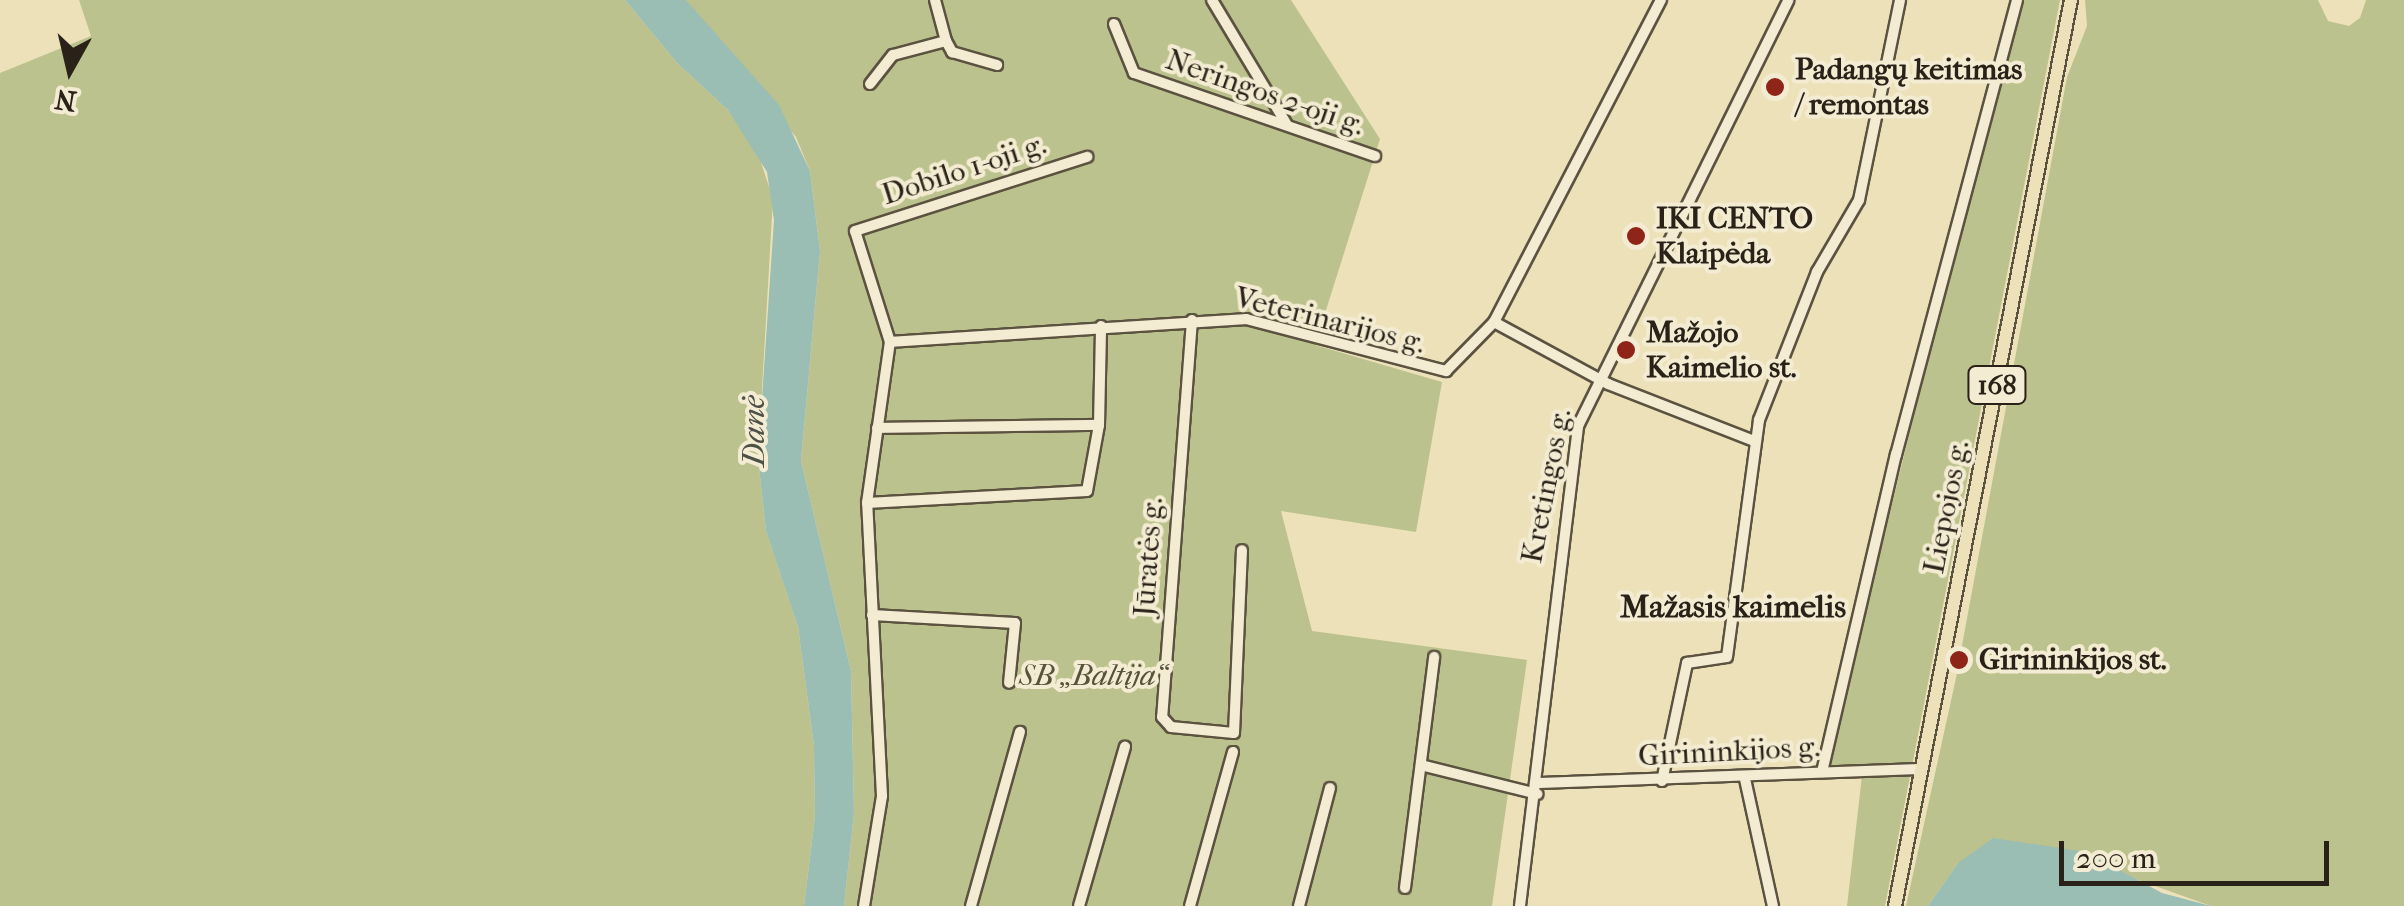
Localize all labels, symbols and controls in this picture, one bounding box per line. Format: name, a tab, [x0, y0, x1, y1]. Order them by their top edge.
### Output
north arrow	[20, 20, 120, 120]
street label: Neringos 2-oji g.	[1161, 42, 1369, 144]
place label: Padangų keitimas / remontas	[1795, 52, 2022, 122]
marker: Padangų keitimas / remontas	[1764, 76, 1786, 98]
text: N	[53, 82, 79, 118]
street label: Dobilo 1-oji g.	[877, 127, 1051, 213]
place label: IKI CENTO Klaipėda	[1656, 201, 1813, 272]
marker: IKI CENTO Klaipėda	[1625, 225, 1647, 247]
street label: Veterinarijos g.	[1231, 280, 1429, 362]
place label: Mažojo Kaimelio st.	[1646, 315, 1797, 386]
marker: Mažojo Kaimelio st.	[1615, 339, 1637, 361]
road number: 168	[1967, 362, 2027, 408]
water label: Danė	[735, 396, 773, 466]
street label: Kretingos g.	[1514, 406, 1580, 566]
street label: Liepojos g.	[1916, 437, 1978, 577]
street label: Jūratės g.	[1127, 496, 1171, 618]
district label: Mažasis kaimelis	[1620, 588, 1846, 626]
place label: Girininkijos st.	[1979, 642, 2166, 678]
marker: Girininkijos st.	[1948, 649, 1970, 671]
park label: SB „Baltija“	[1019, 658, 1167, 694]
street label: Girininkijos g.	[1637, 729, 1821, 775]
scale bar	[2064, 821, 2334, 883]
text: 200 m	[2076, 841, 2156, 876]

